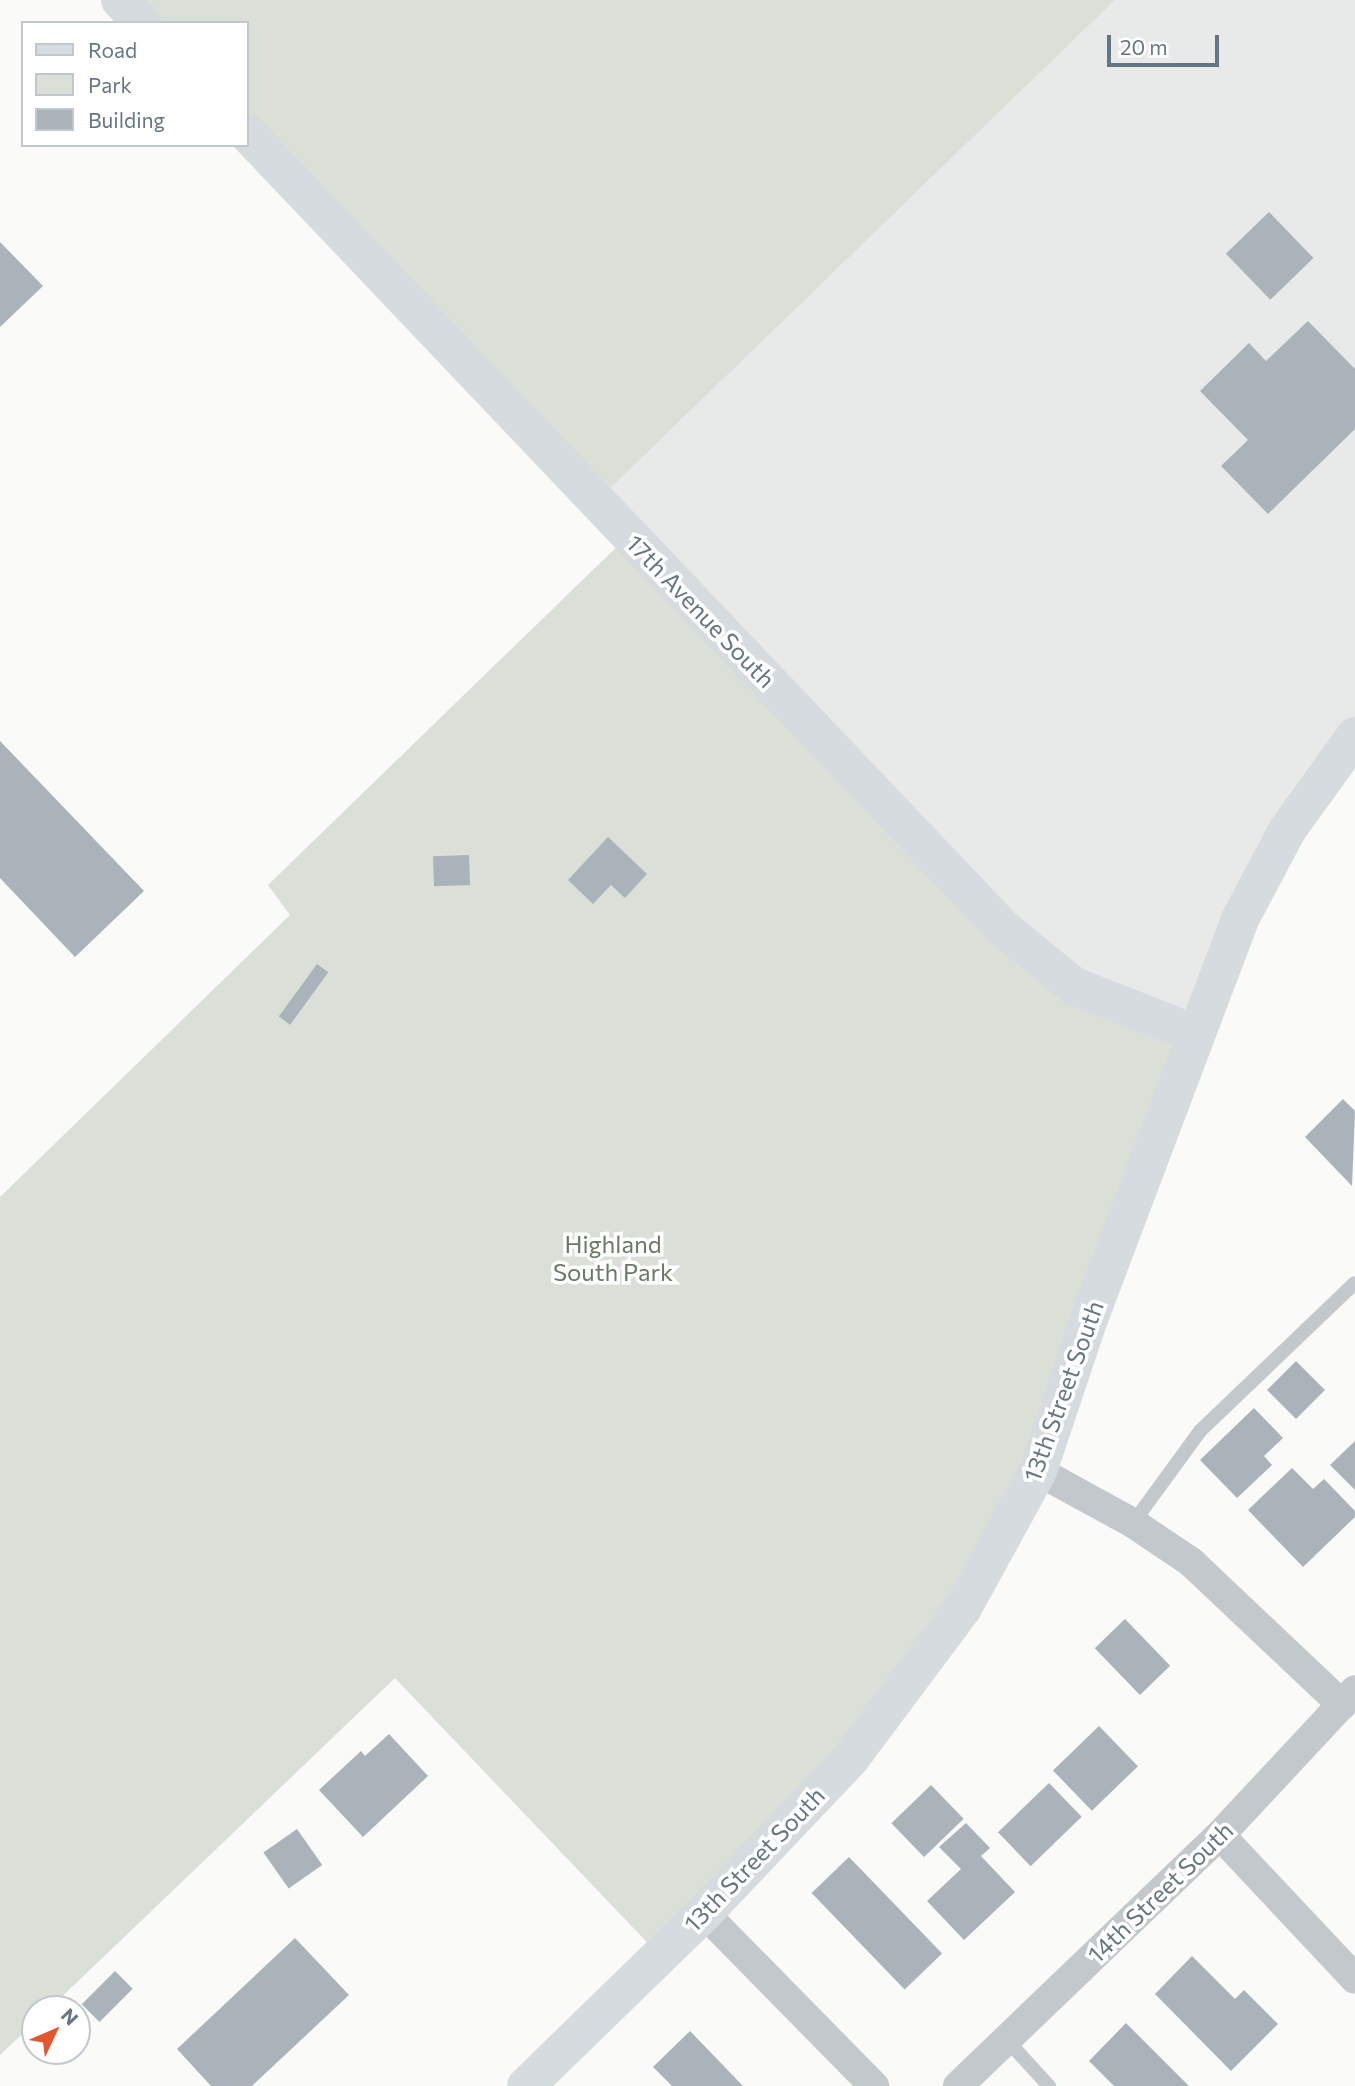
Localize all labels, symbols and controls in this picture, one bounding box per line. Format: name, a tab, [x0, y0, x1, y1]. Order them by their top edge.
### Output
legend	[21, 21, 248, 147]
scale bar	[1110, 21, 1222, 65]
text: 20 m	[1120, 34, 1168, 59]
text: Road	[88, 37, 137, 62]
text: Park	[88, 72, 132, 97]
text: Building	[88, 107, 165, 132]
street label: 17th Avenue South	[621, 529, 781, 693]
park label: Highland South Park	[553, 1230, 673, 1286]
street label: 13th Street South	[1017, 1297, 1109, 1485]
street label: 13th Street South	[678, 1781, 830, 1937]
street label: 14th Street South	[1081, 1815, 1239, 1969]
north arrow	[21, 1995, 91, 2065]
text: N	[57, 2003, 83, 2030]

